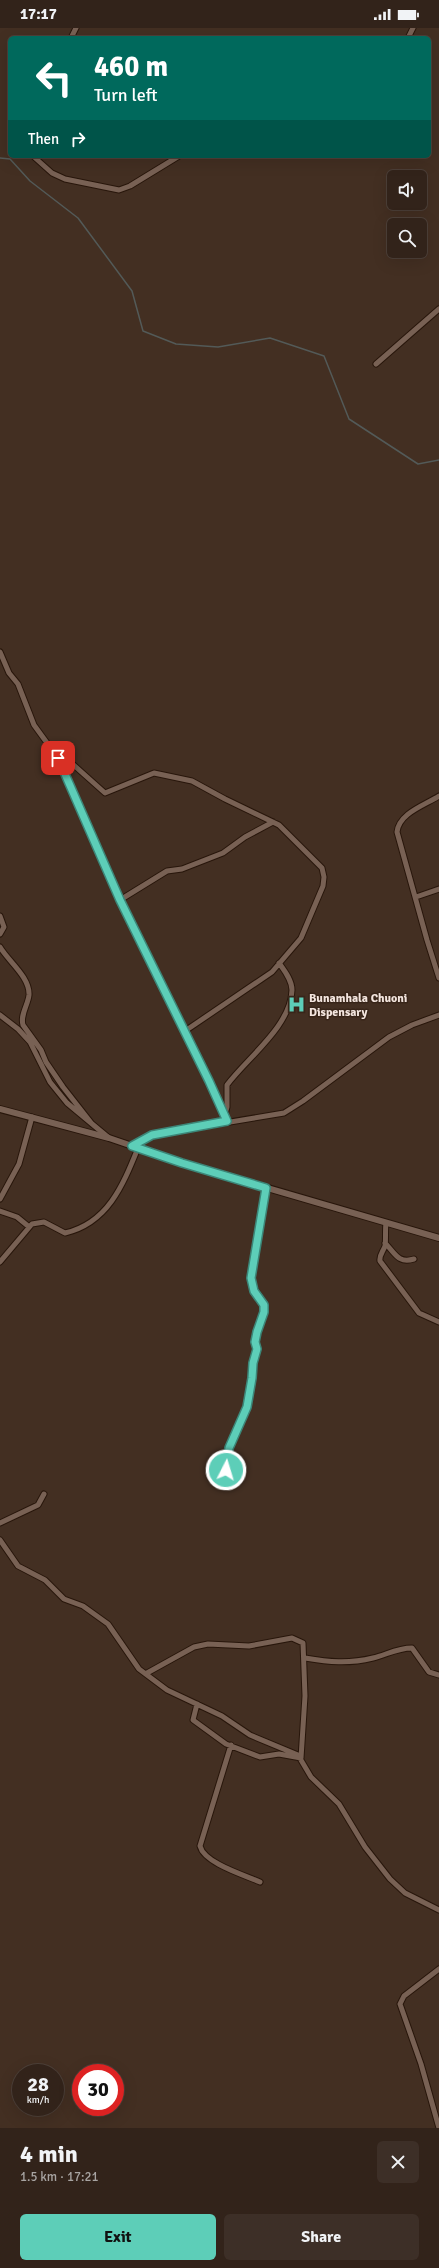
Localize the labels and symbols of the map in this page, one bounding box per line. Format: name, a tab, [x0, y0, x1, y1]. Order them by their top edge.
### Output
pin	[41, 741, 75, 775]
place label: Bunamhala Chuoni Dispensary	[309, 991, 407, 1020]
hospital icon: Bunamhala Chuoni Dispensary	[286, 995, 306, 1015]
position arrow	[205, 1449, 247, 1491]
speed limit sign: 30	[72, 2064, 124, 2116]

